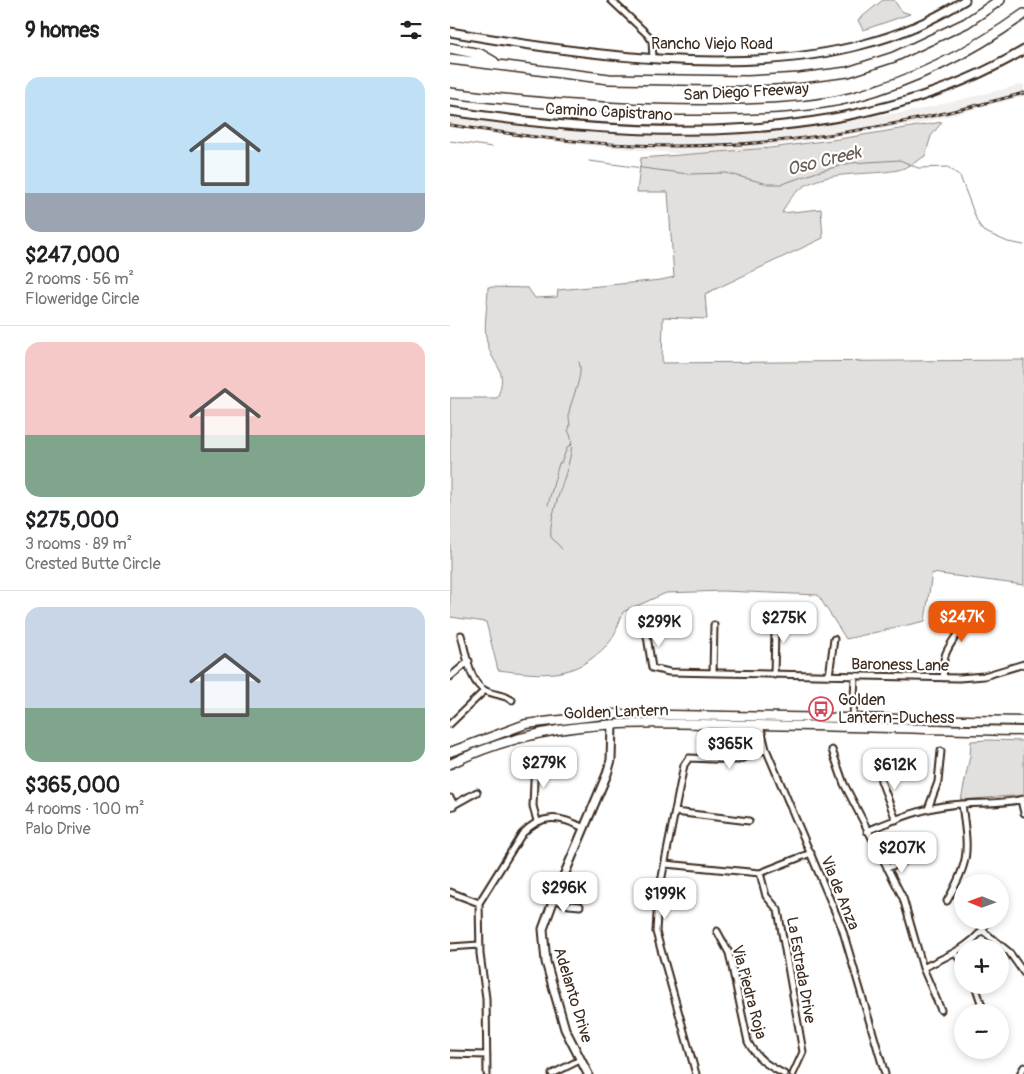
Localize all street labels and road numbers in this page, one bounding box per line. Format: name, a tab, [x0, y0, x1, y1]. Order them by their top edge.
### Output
street label: Rancho Viejo Road	[651, 34, 773, 54]
street label: San Diego Freeway	[683, 79, 809, 105]
street label: Camino Capistrano	[545, 99, 674, 125]
street label: Baroness Lane	[851, 654, 949, 676]
street label: Golden Lantern	[563, 700, 669, 724]
street label: Via de Anza	[816, 853, 864, 933]
street label: La Estrada Drive	[782, 915, 820, 1025]
street label: Via Piedra Roja	[727, 943, 771, 1041]
street label: Adelanto Drive	[549, 945, 597, 1045]

